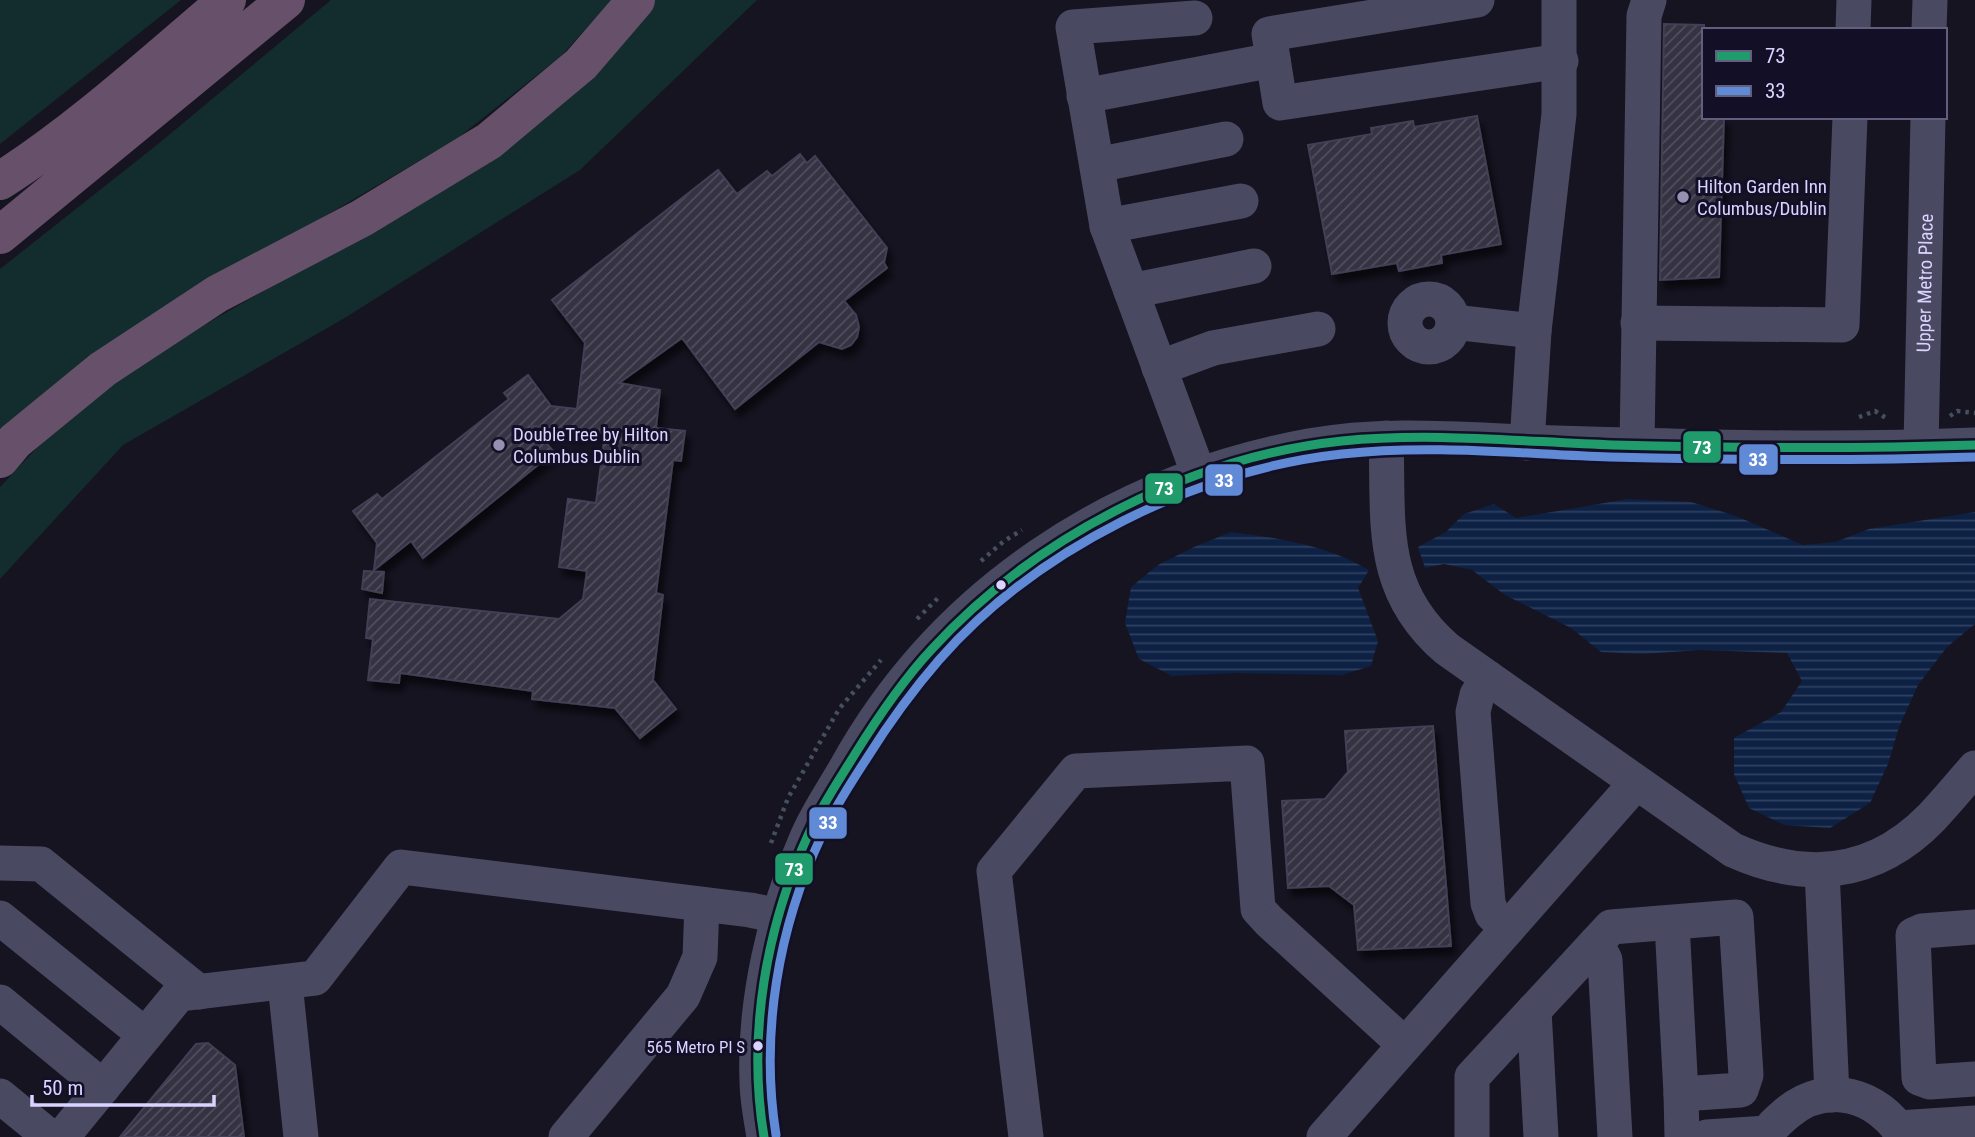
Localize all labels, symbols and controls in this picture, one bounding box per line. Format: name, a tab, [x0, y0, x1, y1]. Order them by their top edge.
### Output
legend	[1702, 28, 1947, 119]
text: 73	[1765, 44, 1786, 68]
text: 33	[1765, 79, 1786, 103]
place label: Hilton Garden Inn Columbus/Dublin	[1697, 175, 1827, 220]
marker: Hilton Garden Inn Columbus/Dublin	[1675, 189, 1691, 205]
street label: Upper Metro Place	[1912, 213, 1938, 353]
place label: DoubleTree by Hilton Columbus Dublin	[513, 423, 668, 468]
line badge: 73	[1682, 430, 1722, 464]
text: 73	[1692, 436, 1712, 459]
marker: DoubleTree by Hilton Columbus Dublin	[491, 437, 507, 453]
line badge: 33	[1738, 443, 1779, 476]
text: 33	[1748, 448, 1768, 471]
line badge: 33	[1204, 463, 1244, 497]
text: 33	[1214, 469, 1234, 492]
line badge: 73	[1144, 472, 1184, 505]
text: 73	[1154, 477, 1174, 500]
unlabelled marker	[994, 578, 1008, 592]
line badge: 33	[808, 806, 848, 840]
text: 33	[818, 811, 838, 834]
line badge: 73	[774, 852, 814, 886]
text: 73	[784, 858, 804, 881]
place label: 565 Metro Pl S	[647, 1037, 745, 1057]
marker: 565 Metro Pl S	[751, 1039, 765, 1053]
scale bar	[32, 1064, 214, 1108]
text: 50 m	[42, 1076, 83, 1100]

